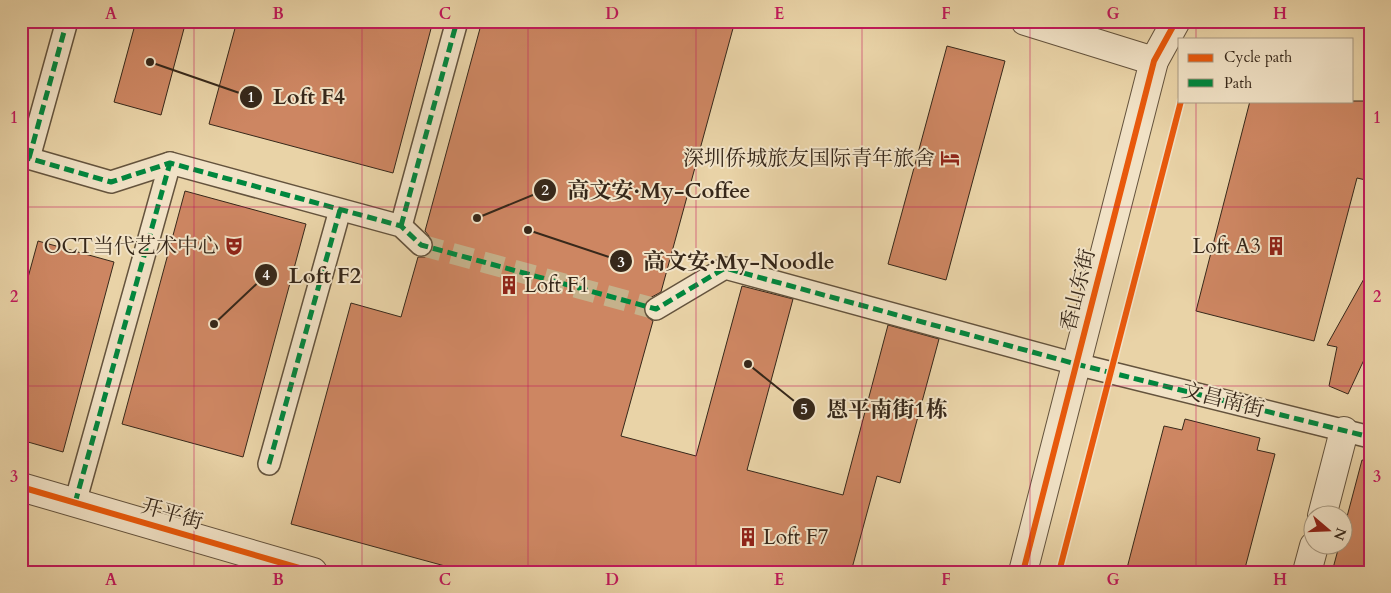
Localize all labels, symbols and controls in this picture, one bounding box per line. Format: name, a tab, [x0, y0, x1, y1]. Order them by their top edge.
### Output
text: A	[105, 3, 117, 25]
text: B	[272, 3, 284, 25]
text: C	[439, 3, 451, 25]
text: D	[605, 3, 619, 25]
text: E	[774, 3, 784, 25]
text: F	[941, 3, 951, 25]
text: G	[1106, 3, 1120, 25]
text: H	[1273, 3, 1287, 25]
legend	[1178, 38, 1354, 102]
text: Cycle path	[1224, 47, 1293, 67]
text: Path	[1224, 73, 1253, 93]
callout: Loft F4	[238, 78, 355, 115]
text: Loft F4	[273, 82, 345, 112]
text: 1	[247, 87, 255, 107]
text: 1	[10, 107, 18, 129]
text: 1	[1373, 107, 1381, 129]
place label: 深圳侨城旅友国际青年旅舍	[683, 144, 935, 173]
hotel icon: 深圳侨城旅友国际青年旅舍	[939, 147, 961, 169]
callout: 高文安·My-Coffee	[532, 171, 760, 208]
text: 高文安·My-Coffee	[568, 176, 750, 206]
text: 2	[541, 180, 549, 200]
place label: OCT当代艺术中心	[43, 232, 219, 261]
place label: Loft A3	[1193, 232, 1261, 261]
theatre icon: OCT当代艺术中心	[223, 235, 245, 257]
building icon: Loft A3	[1265, 235, 1287, 257]
callout: 高文安·My-Noodle	[608, 243, 845, 280]
street label: 香山东街	[1054, 246, 1102, 334]
text: 高文安·My-Noodle	[643, 247, 835, 277]
text: 3	[617, 252, 625, 272]
callout: Loft F2	[254, 256, 371, 293]
text: Loft F2	[289, 261, 361, 291]
text: 4	[262, 265, 270, 285]
place label: Loft F1	[524, 271, 589, 300]
building icon: Loft F1	[498, 274, 520, 296]
text: 2	[10, 286, 18, 308]
text: 2	[1373, 286, 1381, 308]
street label: 文昌南街	[1179, 376, 1267, 424]
callout: 恩平南街1栋	[791, 390, 957, 427]
text: 恩平南街1栋	[826, 395, 948, 425]
text: 5	[800, 399, 808, 419]
text: 3	[10, 466, 18, 488]
text: 3	[1373, 466, 1381, 488]
street label: 开平街	[138, 491, 206, 537]
north arrow	[1304, 506, 1354, 556]
place label: Loft F7	[763, 523, 829, 552]
text: N	[1329, 525, 1351, 543]
building icon: Loft F7	[737, 526, 759, 548]
text: A	[105, 569, 117, 591]
text: B	[272, 569, 284, 591]
text: C	[439, 569, 451, 591]
text: D	[605, 569, 619, 591]
text: E	[774, 569, 784, 591]
text: F	[941, 569, 951, 591]
text: G	[1106, 569, 1120, 591]
text: H	[1273, 569, 1287, 591]

